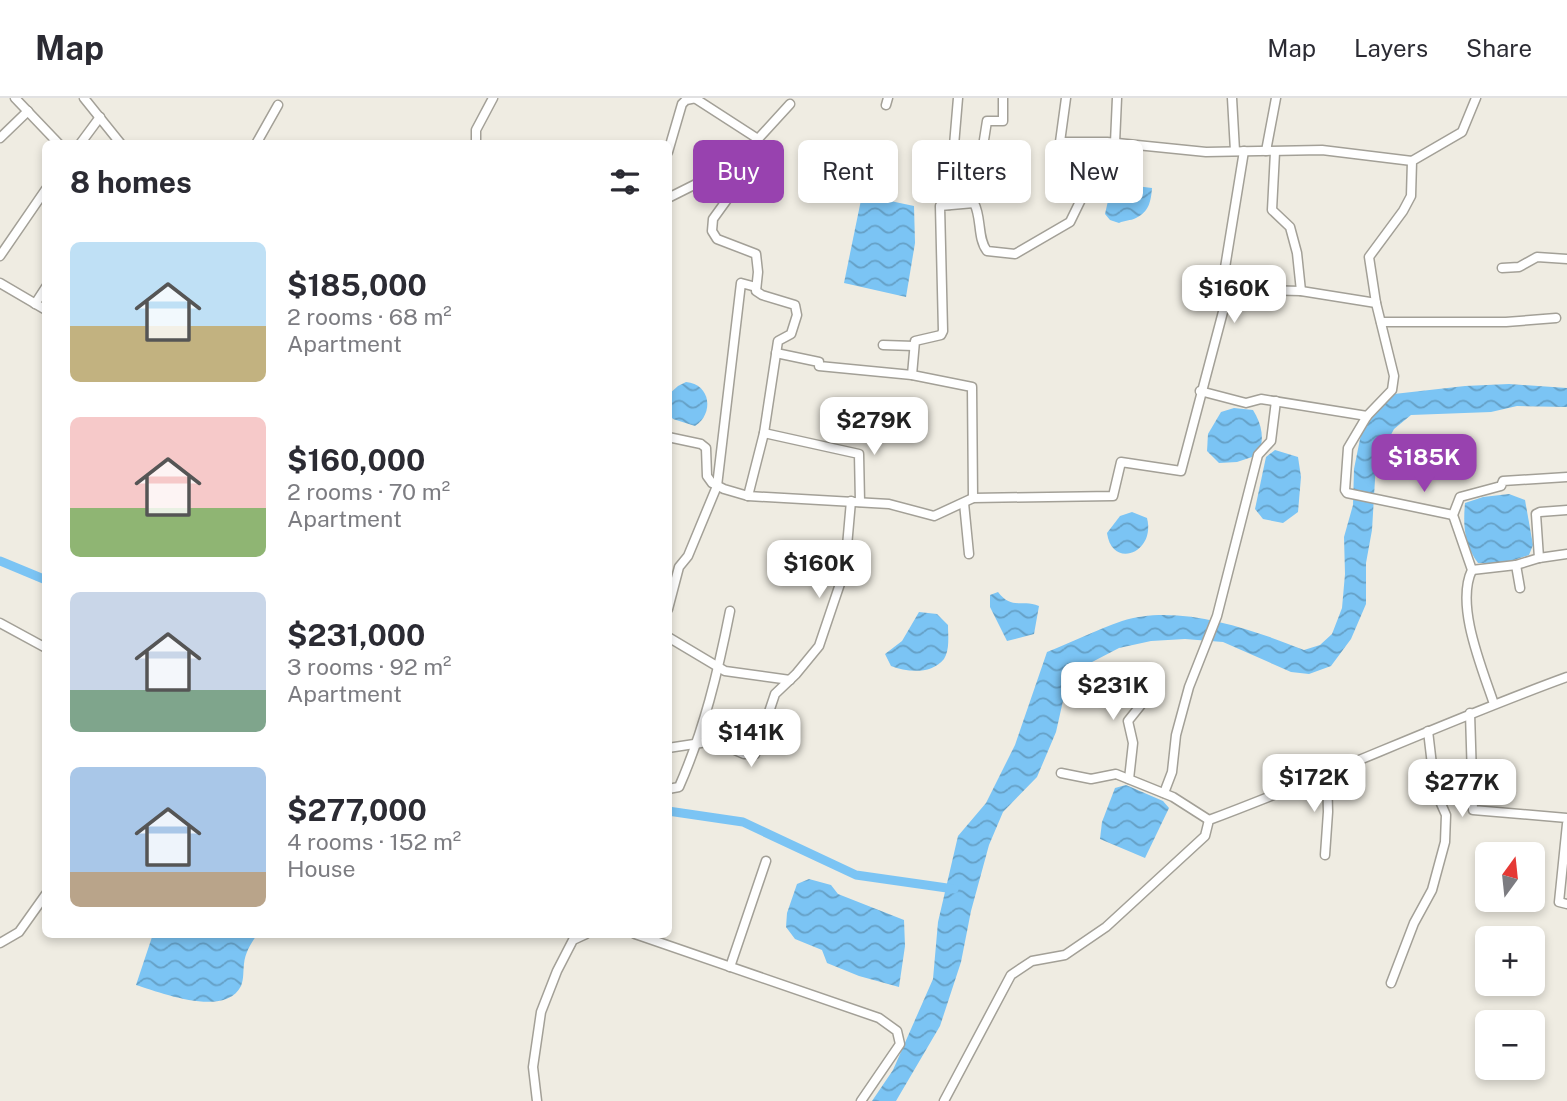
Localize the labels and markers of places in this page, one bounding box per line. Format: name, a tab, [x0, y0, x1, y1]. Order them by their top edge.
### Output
pin: $160K	[1185, 266, 1283, 325]
pin: $279K	[825, 398, 923, 457]
pin: $185K	[1375, 434, 1473, 494]
pin: $160K	[770, 540, 868, 600]
pin: $231K	[1064, 662, 1162, 722]
pin: $141K	[702, 710, 800, 769]
pin: $172K	[1265, 754, 1363, 814]
pin: $277K	[1413, 760, 1511, 819]

